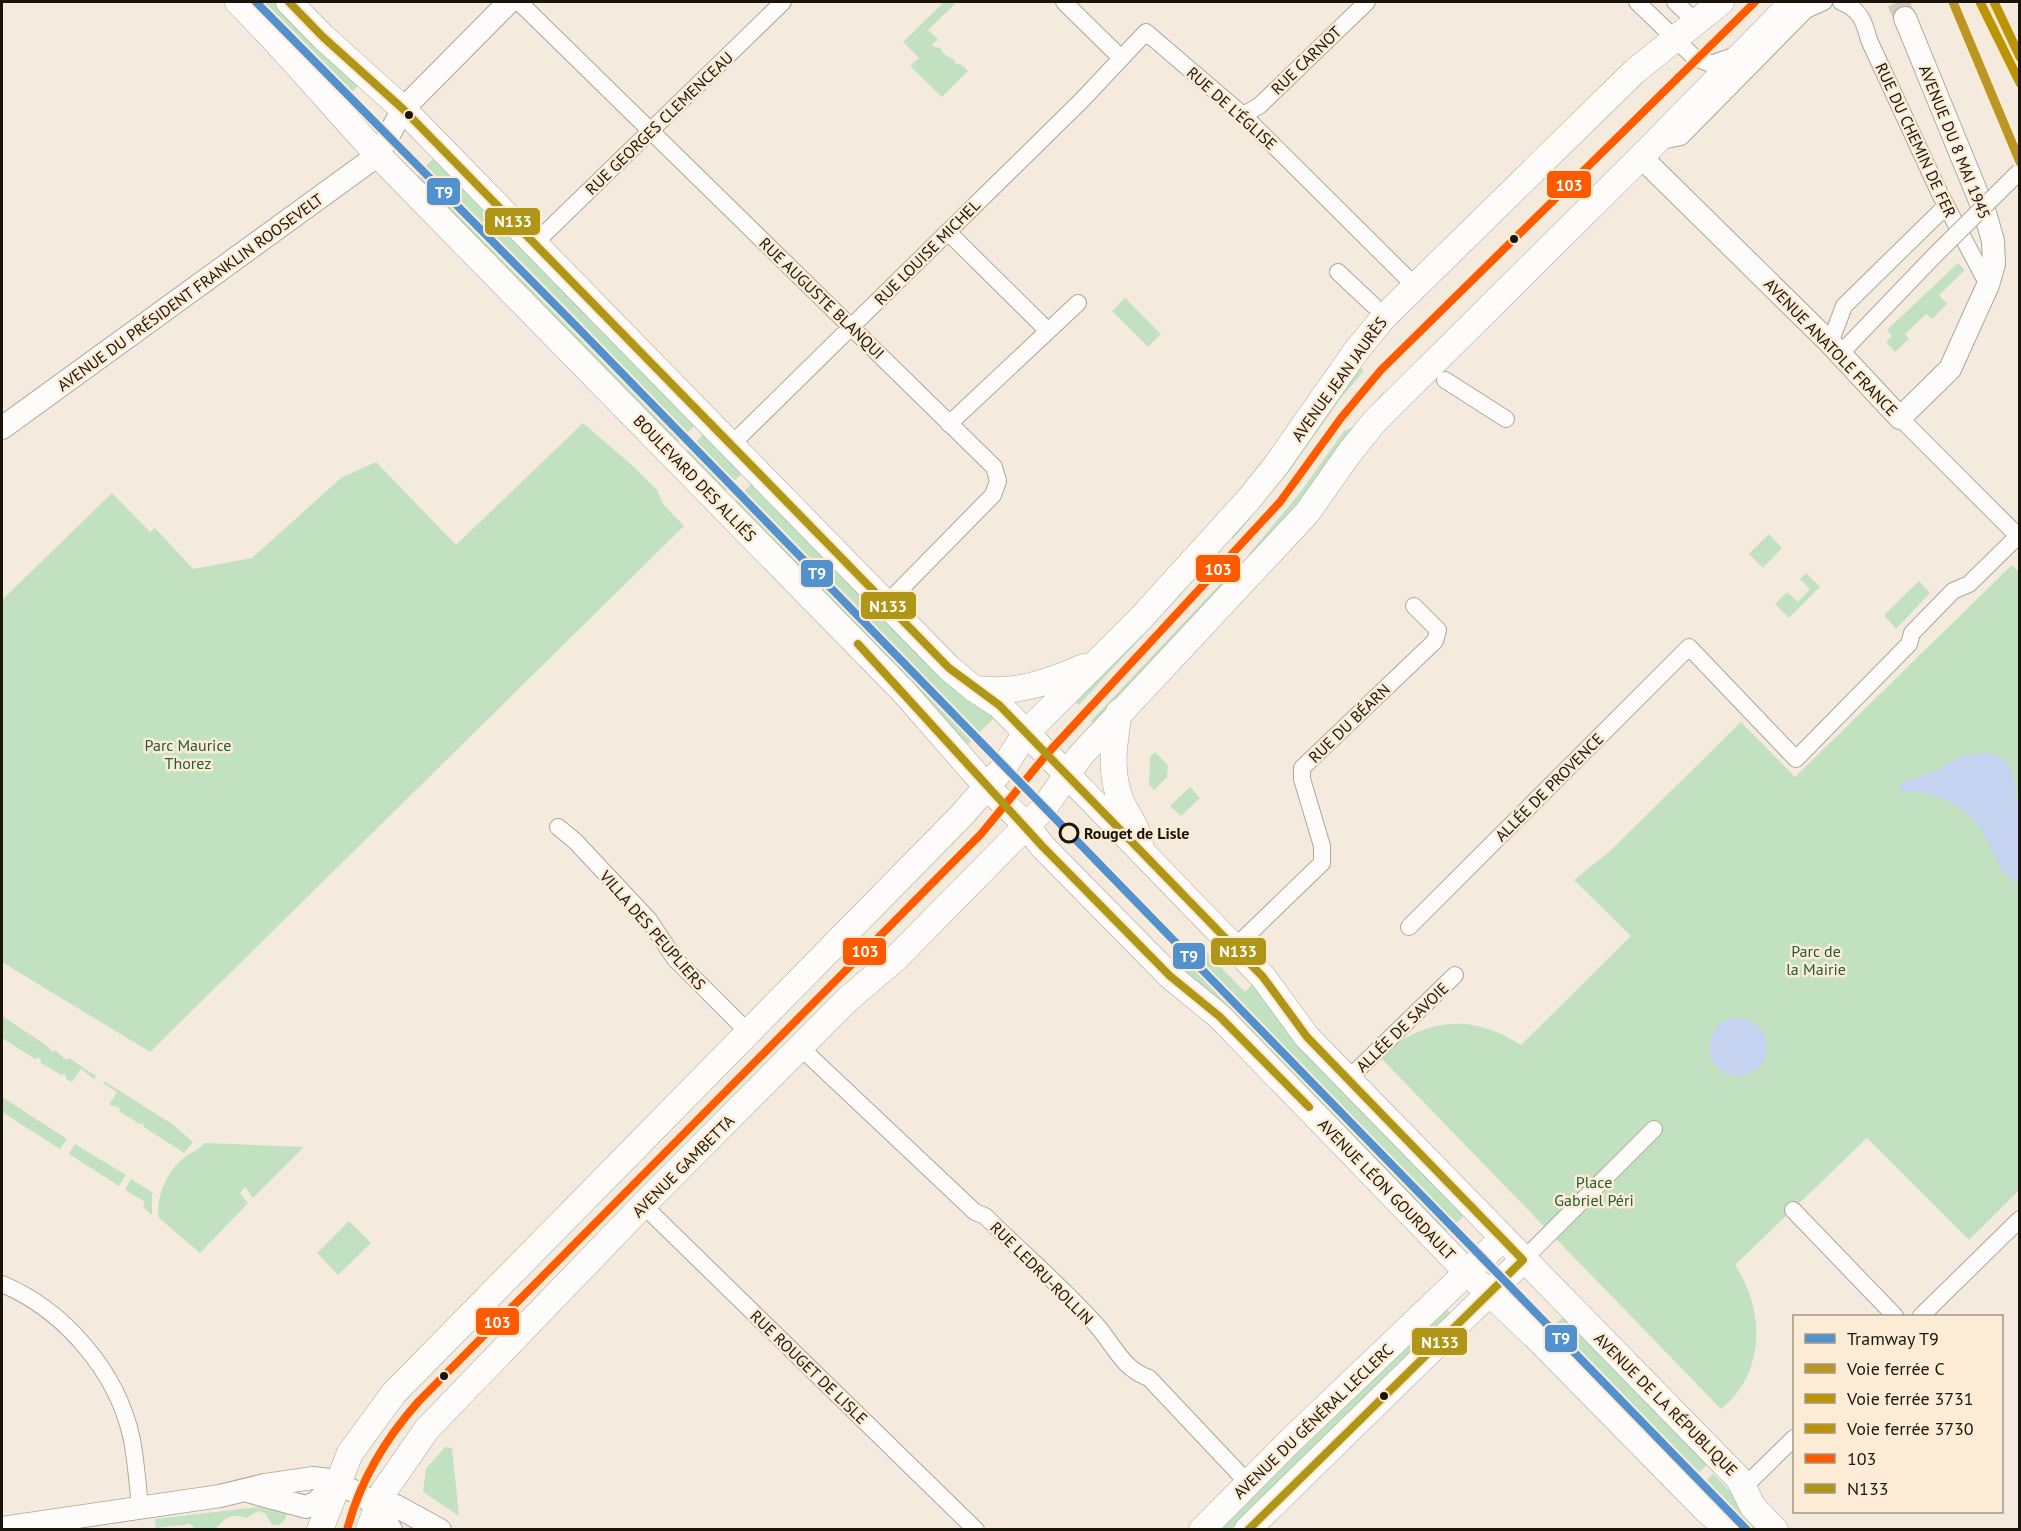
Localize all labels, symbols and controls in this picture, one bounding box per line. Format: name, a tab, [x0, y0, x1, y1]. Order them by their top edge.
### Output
street label: RUE CARNOT	[1267, 21, 1345, 99]
street label: RUE GEORGES CLEMENCEAU	[581, 47, 737, 199]
street label: RUE DU CHEMIN DE FER	[1871, 59, 1961, 221]
street label: RUE DE L'ÉGLISE	[1183, 62, 1281, 154]
street label: AVENUE DU 8 MAI 1945	[1915, 62, 1995, 222]
unlabelled marker	[403, 109, 415, 121]
line badge: 103	[1546, 170, 1592, 199]
text: 103	[1555, 175, 1583, 195]
line badge: T9	[426, 177, 461, 206]
text: T9	[435, 182, 453, 202]
street label: AVENUE DU PRÉSIDENT FRANKLIN ROOSEVELT	[53, 189, 327, 395]
street label: RUE LOUISE MICHEL	[870, 195, 984, 309]
line badge: N133	[484, 207, 541, 236]
text: N133	[494, 211, 532, 231]
street label: RUE AUGUSTE BLANQUI	[755, 233, 889, 363]
unlabelled marker	[1508, 233, 1520, 245]
street label: AVENUE ANATOLE FRANCE	[1760, 274, 1902, 420]
street label: AVENUE JEAN JAURÈS	[1287, 313, 1391, 445]
street label: BOULEVARD DES ALLIÉS	[629, 410, 761, 546]
line badge: 103	[1195, 554, 1241, 583]
line badge: T9	[800, 559, 834, 588]
text: 103	[1204, 559, 1232, 579]
text: T9	[808, 563, 826, 583]
line badge: N133	[860, 591, 917, 620]
text: N133	[869, 596, 907, 616]
street label: RUE DU BÉARN	[1304, 679, 1394, 767]
street label: ALLÉE DE PROVENCE	[1491, 729, 1607, 845]
park label: Parc Maurice Thorez	[145, 735, 231, 773]
marker: Rouget de Lisle	[1059, 823, 1079, 843]
place label: Rouget de Lisle	[1084, 823, 1189, 843]
street label: VILLA DES PEUPLIERS	[595, 865, 710, 994]
line badge: 103	[842, 937, 887, 966]
line badge: N133	[1210, 937, 1267, 966]
text: 103	[851, 941, 879, 961]
text: N133	[1219, 941, 1257, 961]
park label: Parc de la Mairie	[1786, 941, 1846, 979]
line badge: T9	[1172, 942, 1206, 970]
text: T9	[1180, 946, 1198, 966]
street label: ALLÉE DE SAVOIE	[1352, 978, 1452, 1076]
street label: AVENUE GAMBETTA	[628, 1110, 739, 1221]
street label: AVENUE LÉON GOURDAULT	[1314, 1114, 1460, 1264]
park label: Place Gabriel Péri	[1554, 1172, 1634, 1210]
street label: RUE LEDRU-ROLLIN	[986, 1217, 1098, 1329]
street label: RUE ROUGET DE LISLE	[746, 1306, 872, 1428]
line badge: 103	[475, 1307, 520, 1336]
text: 103	[483, 1312, 511, 1332]
legend	[1793, 1315, 2003, 1513]
line badge: T9	[1544, 1324, 1578, 1353]
line badge: N133	[1411, 1327, 1468, 1356]
text: Tramway T9	[1847, 1327, 1939, 1350]
text: T9	[1552, 1328, 1570, 1348]
street label: AVENUE DE LA RÉPUBLIQUE	[1590, 1328, 1742, 1480]
text: N133	[1421, 1332, 1459, 1352]
street label: AVENUE DU GÉNÉRAL LECLERC	[1229, 1339, 1397, 1503]
text: Voie ferrée C	[1846, 1357, 1945, 1380]
unlabelled marker	[438, 1370, 450, 1382]
text: Voie ferrée 3731	[1846, 1387, 1974, 1410]
unlabelled marker	[1378, 1390, 1390, 1402]
text: Voie ferrée 3730	[1846, 1417, 1974, 1440]
text: 103	[1847, 1447, 1876, 1470]
text: N133	[1847, 1477, 1889, 1500]

